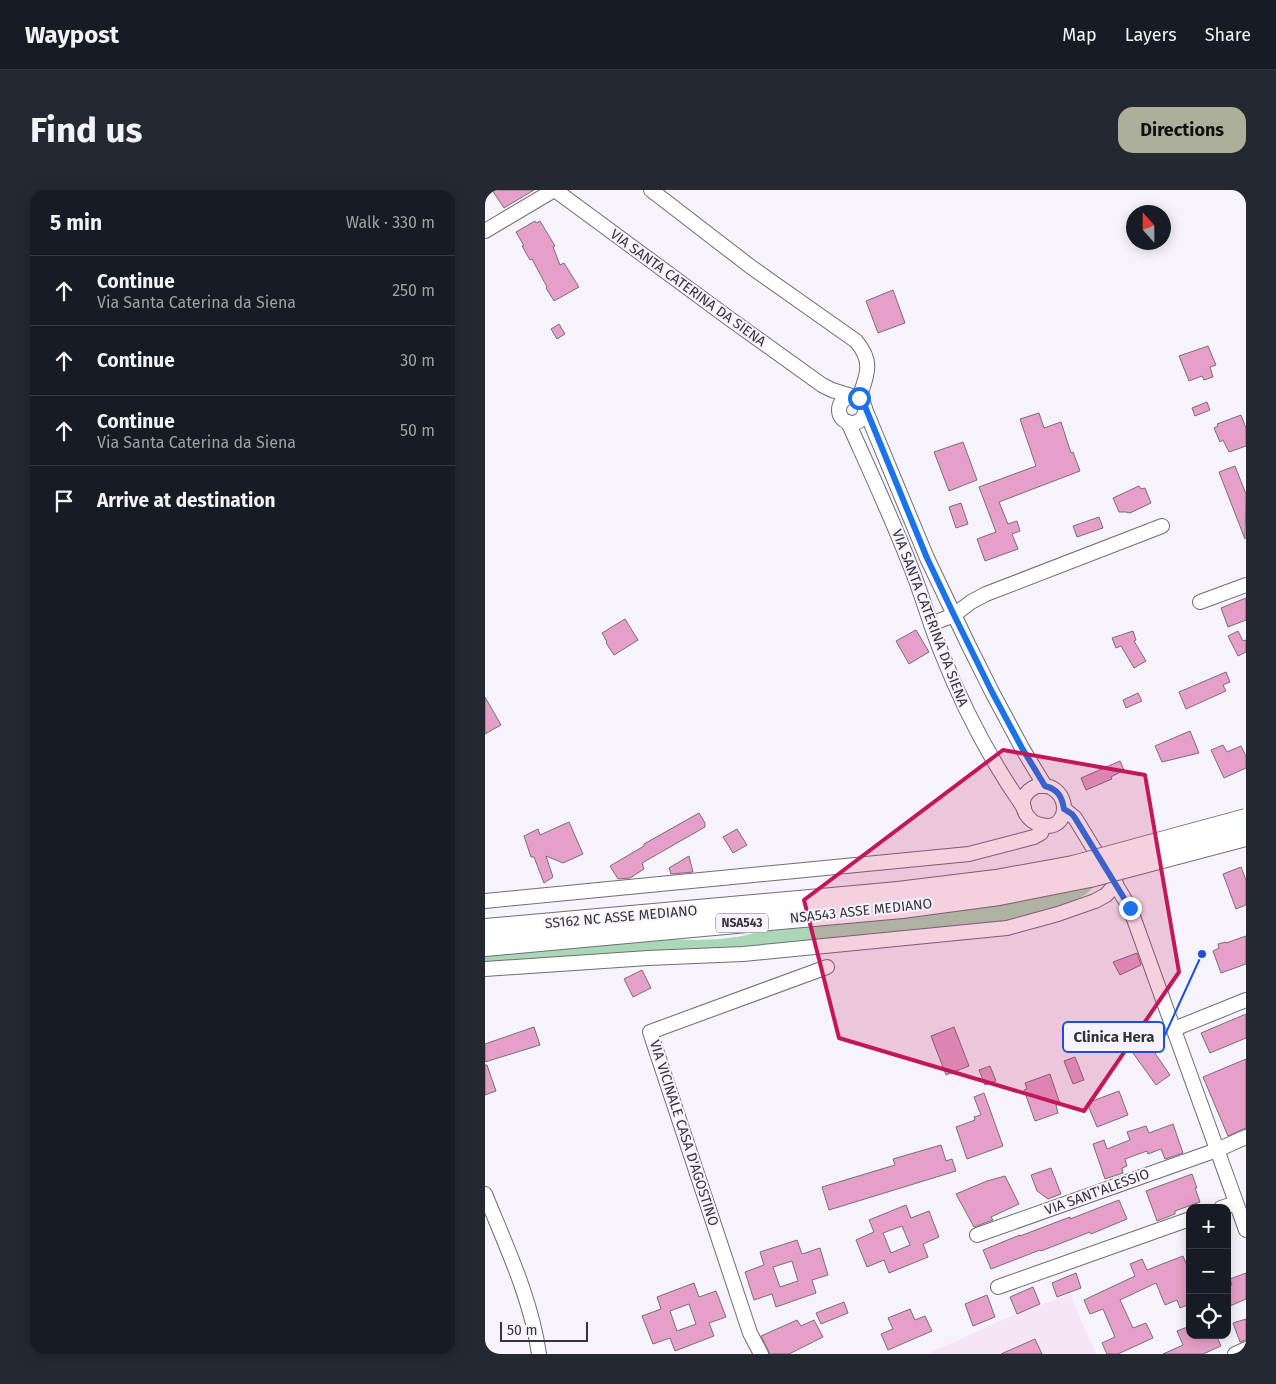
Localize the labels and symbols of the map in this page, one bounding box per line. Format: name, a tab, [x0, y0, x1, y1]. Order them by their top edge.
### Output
north arrow	[1126, 205, 1171, 250]
street label: VIA SANTA CATERINA DA SIENA	[607, 226, 769, 350]
route start	[848, 387, 871, 410]
street label: VIA SANTA CATERINA DA SIENA	[888, 527, 972, 709]
street label: NSA543 ASSE MEDIANO	[789, 895, 933, 927]
route end	[1119, 897, 1142, 920]
street label: SS162 NC ASSE MEDIANO	[544, 902, 698, 932]
road number: NSA543	[716, 914, 768, 932]
callout: Clinica Hera	[1063, 1022, 1164, 1052]
text: Clinica Hera	[1074, 1028, 1154, 1046]
street label: VIA VICINALE CASA D'AGOSTINO	[646, 1038, 722, 1228]
street label: VIA SANT'ALESSIO	[1042, 1165, 1152, 1219]
scale bar	[500, 1319, 587, 1342]

